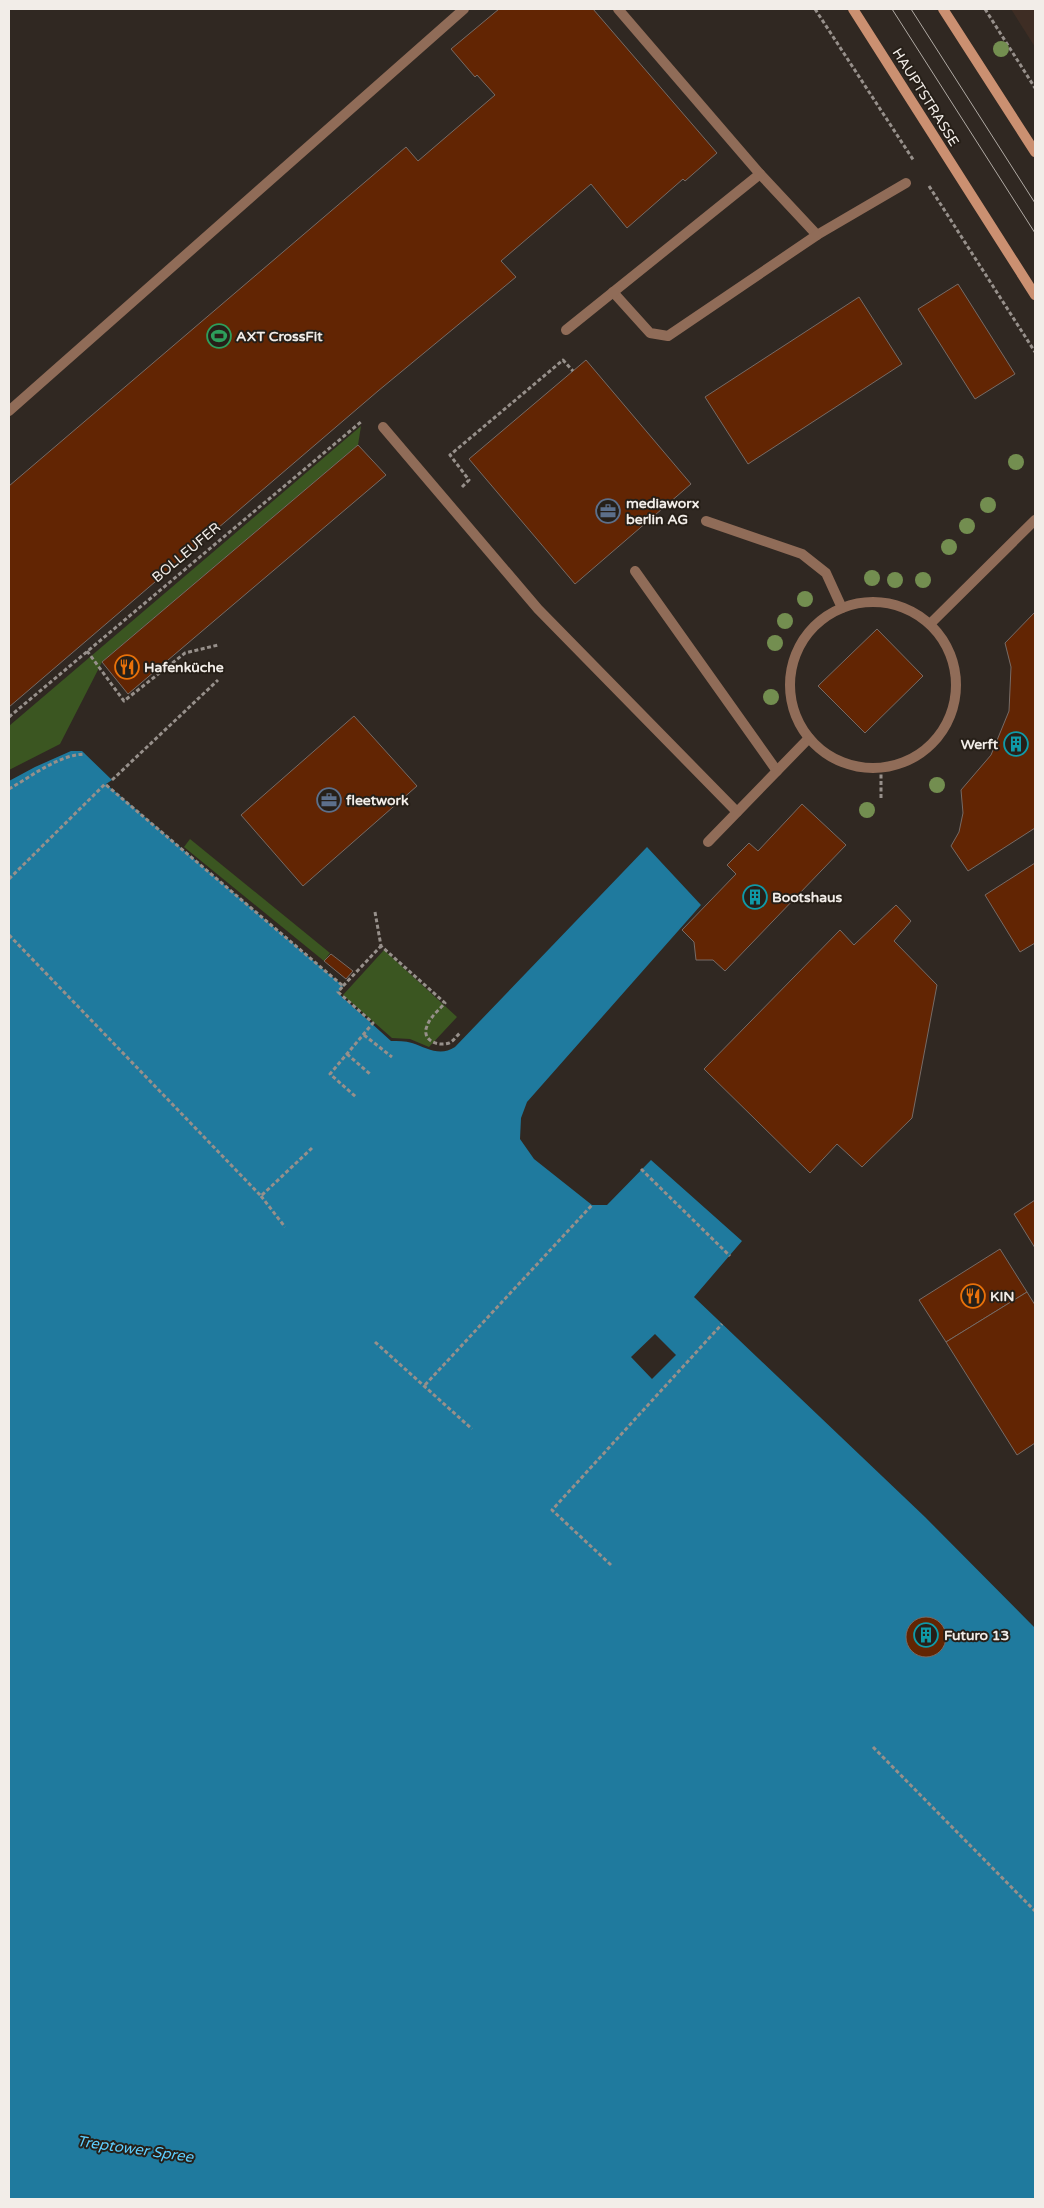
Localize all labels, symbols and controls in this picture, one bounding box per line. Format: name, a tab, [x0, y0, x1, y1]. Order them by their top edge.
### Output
street label: HAUPTSTRASSE	[889, 45, 963, 150]
sports icon: AXT CrossFit	[206, 323, 232, 349]
place label: AXT CrossFit	[236, 328, 323, 345]
place label: mediaworx berlin AG	[626, 495, 700, 528]
office icon: mediaworx berlin AG	[595, 498, 621, 524]
street label: BOLLEUFER	[149, 519, 224, 586]
restaurant icon: Hafenküche	[114, 654, 140, 680]
place label: Hafenküche	[144, 659, 224, 676]
building icon: Werft	[1003, 731, 1029, 757]
place label: Werft	[961, 736, 999, 753]
office icon: fleetwork	[316, 787, 342, 813]
place label: fleetwork	[345, 792, 409, 809]
building icon: Bootshaus	[742, 884, 768, 910]
place label: Bootshaus	[772, 889, 843, 906]
restaurant icon: KIN	[960, 1283, 986, 1309]
place label: KIN	[990, 1288, 1015, 1305]
building icon: Futuro 13	[913, 1622, 939, 1648]
place label: Futuro 13	[944, 1627, 1010, 1644]
water label: Treptower Spree	[76, 2132, 196, 2166]

